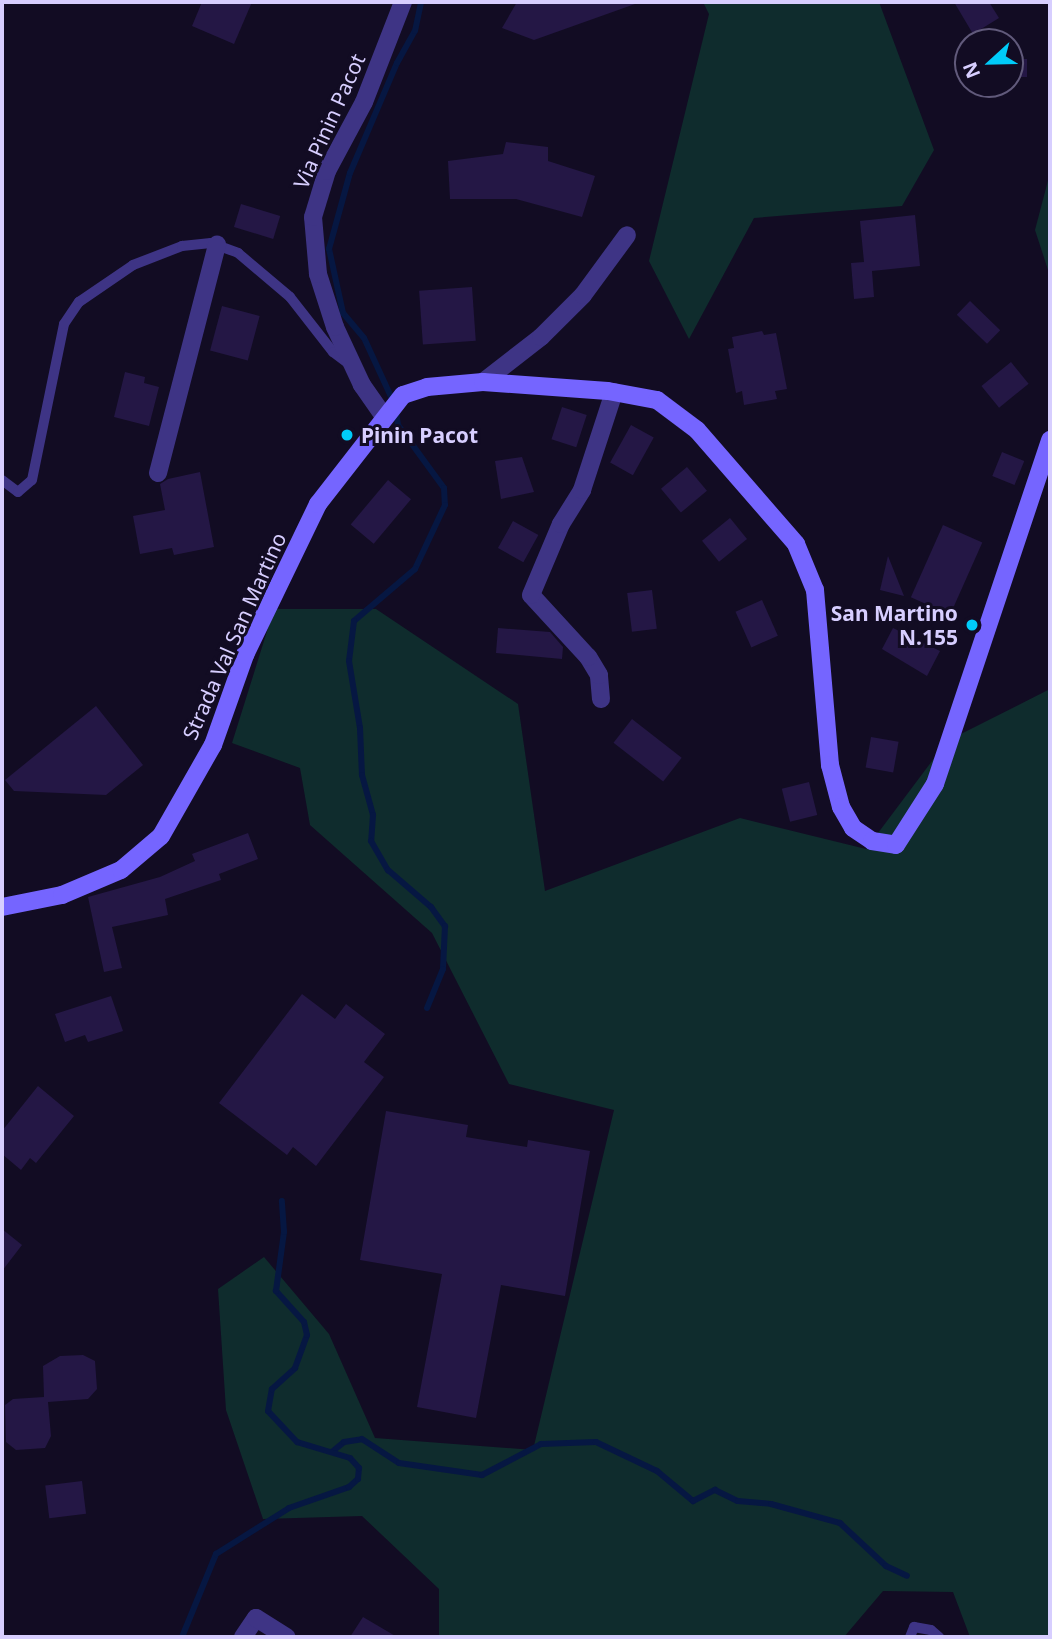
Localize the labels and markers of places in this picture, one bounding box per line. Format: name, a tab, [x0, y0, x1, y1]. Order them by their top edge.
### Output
place label: Pinin Pacot	[361, 422, 478, 448]
marker: Pinin Pacot	[339, 427, 355, 443]
place label: San Martino N.155	[831, 600, 958, 650]
marker: San Martino N.155	[964, 617, 980, 633]

